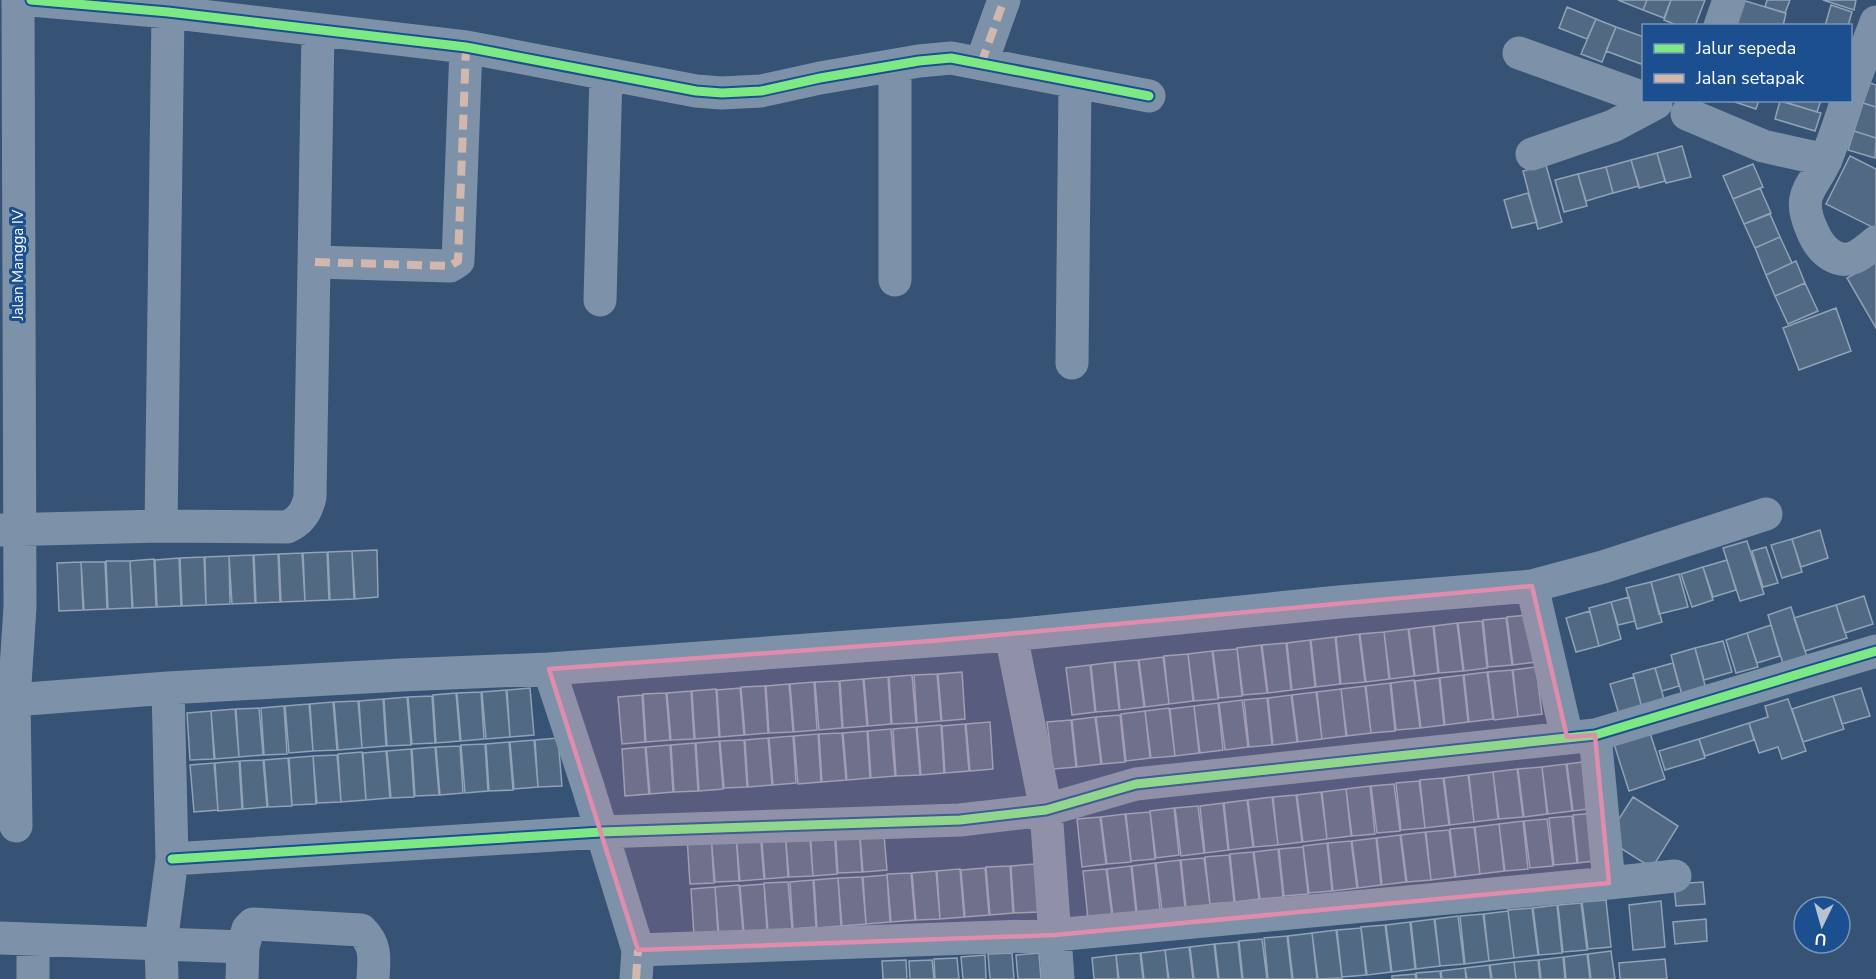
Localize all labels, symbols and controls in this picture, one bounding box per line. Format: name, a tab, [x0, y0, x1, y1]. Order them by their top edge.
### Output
legend	[1642, 24, 1852, 102]
text: Jalur sepeda	[1695, 36, 1796, 60]
text: Jalan setapak	[1695, 66, 1805, 90]
street label: Jalan Mangga IV	[8, 209, 28, 321]
north arrow	[1792, 895, 1852, 955]
text: U	[1814, 927, 1828, 950]

